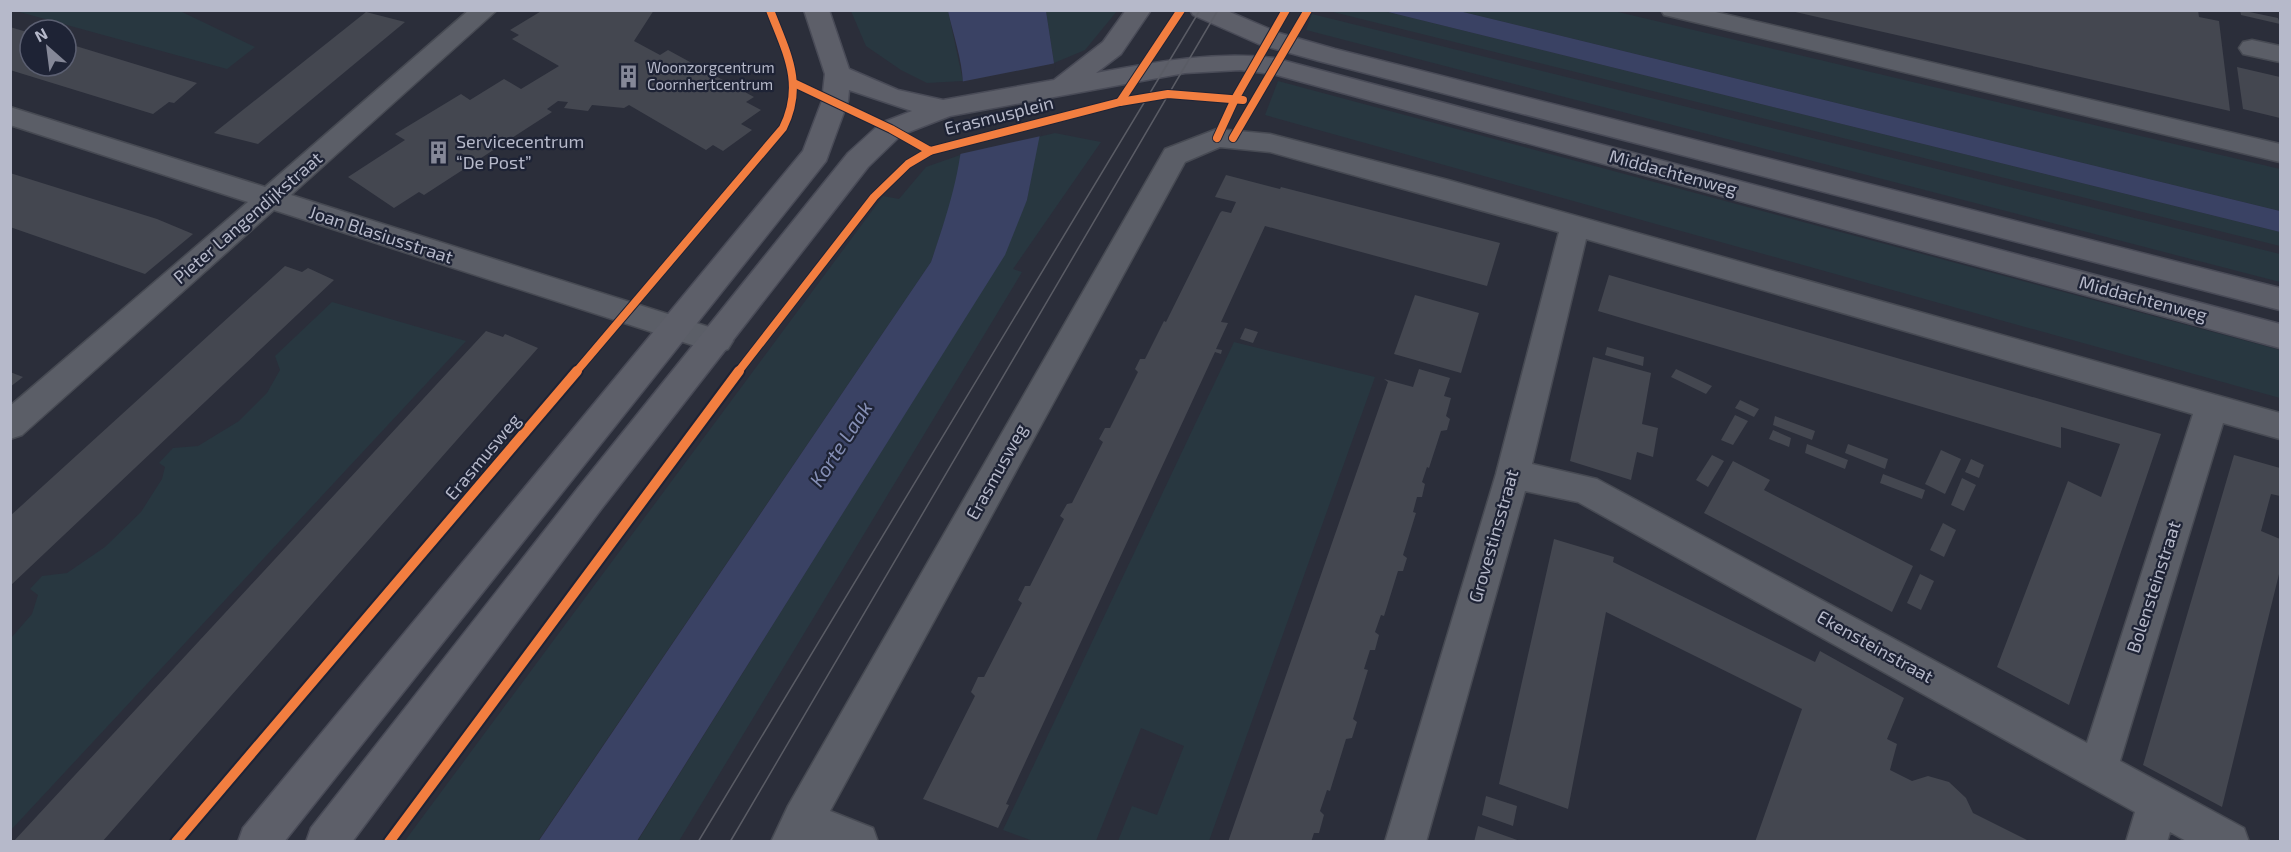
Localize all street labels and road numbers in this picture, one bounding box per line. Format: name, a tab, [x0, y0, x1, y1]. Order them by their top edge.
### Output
street label: Erasmusplein	[942, 91, 1056, 139]
street label: Middachtenweg	[1607, 144, 1740, 200]
street label: Pieter Langendijkstraat	[168, 146, 326, 288]
street label: Joan Blasiusstraat	[307, 200, 456, 268]
street label: Middachtenweg	[2077, 270, 2210, 326]
street label: Erasmusweg	[440, 409, 525, 504]
street label: Erasmusweg	[961, 420, 1031, 523]
street label: Grovestinsstraat	[1464, 467, 1523, 605]
street label: Bolensteinstraat	[2121, 518, 2185, 655]
street label: Ekensteinstraat	[1814, 605, 1938, 687]

